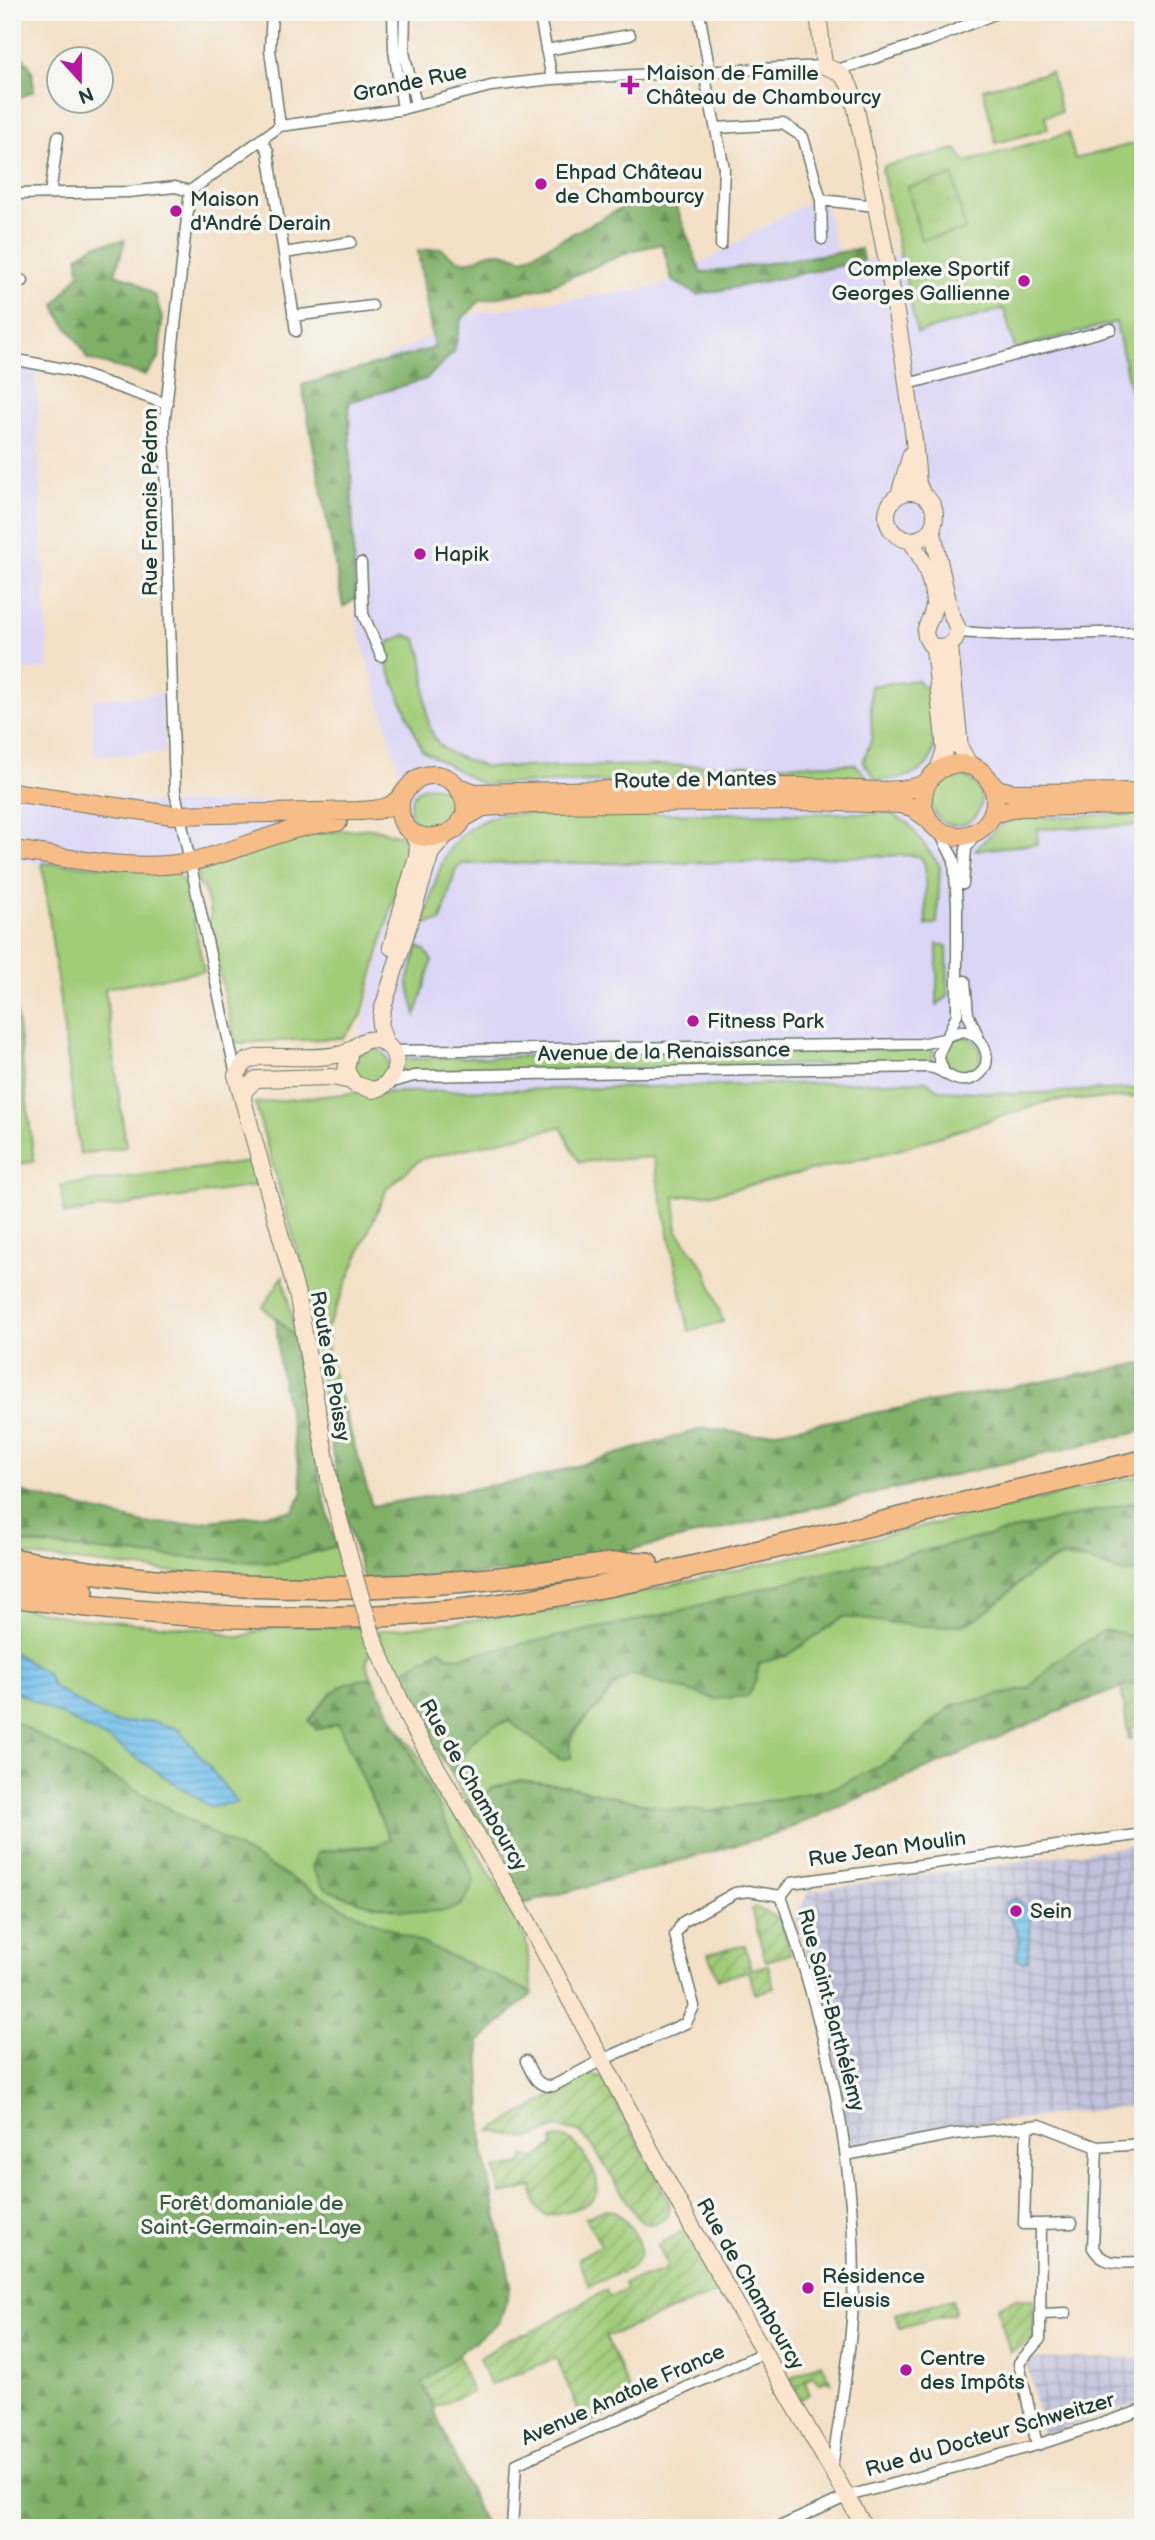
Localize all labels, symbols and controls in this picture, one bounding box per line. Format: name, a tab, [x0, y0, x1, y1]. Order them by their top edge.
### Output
north arrow	[46, 46, 116, 116]
street label: Grande Rue	[351, 59, 469, 107]
place label: Maison de Famille Château de Chambourcy	[646, 61, 882, 110]
marker: Maison de Famille Château de Chambourcy	[620, 75, 640, 95]
text: N	[75, 81, 96, 108]
place label: Ehpad Château de Chambourcy	[555, 160, 705, 209]
marker: Ehpad Château de Chambourcy	[533, 176, 549, 192]
place label: Maison d'André Derain	[190, 187, 331, 236]
marker: Maison d'André Derain	[168, 203, 184, 219]
place label: Complexe Sportif Georges Gallienne	[832, 257, 1010, 306]
marker: Complexe Sportif Georges Gallienne	[1016, 273, 1032, 289]
street label: Rue Francis Pédron	[138, 408, 163, 596]
place label: Hapik	[434, 542, 489, 567]
marker: Hapik	[412, 546, 428, 562]
street label: Route de Mantes	[613, 766, 777, 794]
place label: Fitness Park	[707, 1009, 824, 1034]
marker: Fitness Park	[685, 1013, 701, 1029]
street label: Avenue de la Renaissance	[538, 1037, 790, 1067]
street label: Route de Poissy	[304, 1289, 356, 1444]
street label: Rue de Chambourcy	[414, 1695, 533, 1876]
street label: Rue Jean Moulin	[807, 1826, 967, 1872]
place label: Sein	[1030, 1899, 1072, 1924]
marker: Sein	[1008, 1903, 1024, 1919]
street label: Rue Saint-Barthélémy	[792, 1906, 870, 2114]
park label: Forêt domaniale de Saint-Germain-en-Laye	[141, 2191, 361, 2240]
street label: Rue de Chambourcy	[691, 2194, 810, 2375]
place label: Résidence Eleusis	[822, 2264, 925, 2313]
marker: Résidence Eleusis	[800, 2280, 816, 2296]
street label: Avenue Anatole France	[517, 2339, 729, 2451]
place label: Centre des Impôts	[920, 2346, 1025, 2395]
marker: Centre des Impôts	[898, 2362, 914, 2378]
street label: Rue du Docteur Schweitzer	[863, 2387, 1118, 2483]

